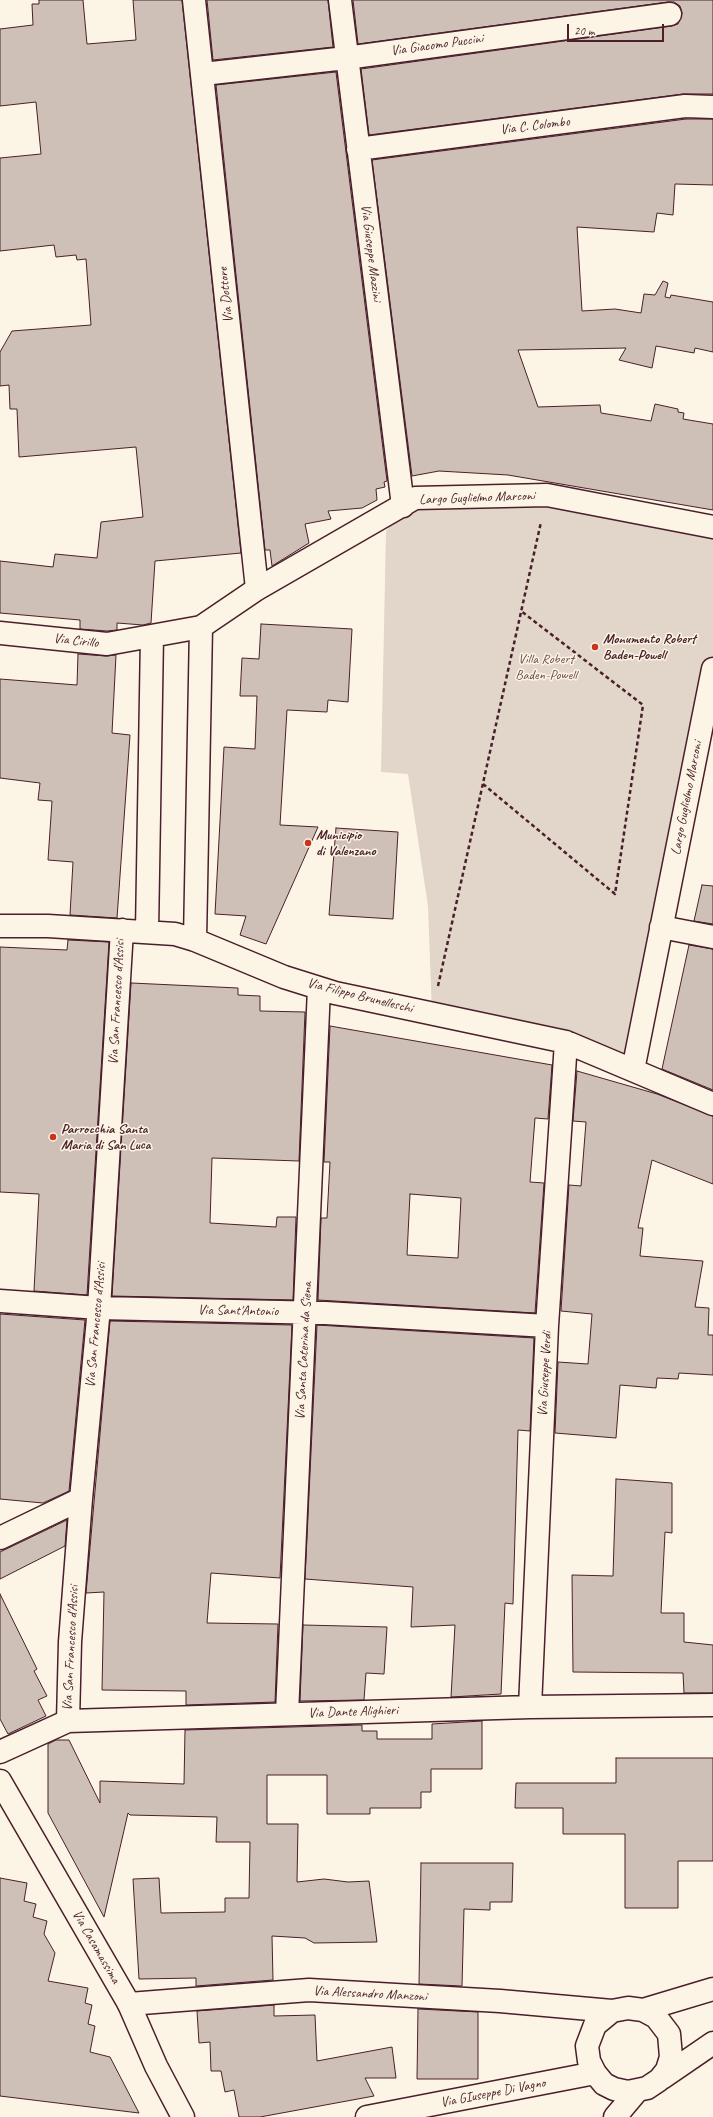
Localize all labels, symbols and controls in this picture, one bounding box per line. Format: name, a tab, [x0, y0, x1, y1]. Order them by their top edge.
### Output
scale bar	[569, 16, 666, 42]
text: 20 m	[574, 23, 594, 39]
street label: Via Giacomo Puccini	[390, 30, 484, 60]
street label: Via C. Colombo	[499, 113, 571, 139]
street label: Via Giuseppe Mazzini	[357, 204, 385, 302]
street label: Via Dottore	[215, 267, 237, 323]
street label: Largo Guglielmo Marconi	[419, 488, 535, 508]
street label: Via Cirillo	[53, 630, 99, 652]
place label: Monumento Robert Baden-Powell	[603, 631, 696, 664]
marker: Monumento Robert Baden-Powell	[590, 642, 600, 652]
park label: Villa Robert Baden-Powell	[515, 651, 577, 684]
street label: Largo Guglielmo Marconi	[668, 740, 706, 856]
place label: Municipio di Valenzano	[316, 827, 376, 860]
marker: Municipio di Valenzano	[303, 838, 313, 848]
street label: Via San Francesco d'Assisi	[105, 939, 129, 1065]
street label: Via Filippo Brunelleschi	[305, 975, 415, 1017]
place label: Parrocchia Santa Maria di San Luca	[61, 1121, 151, 1154]
marker: Parrocchia Santa Maria di San Luca	[48, 1132, 58, 1142]
street label: Via San Francesco d'Assisi	[82, 1262, 110, 1388]
street label: Via Santa Caterina da Siena	[292, 1282, 316, 1420]
street label: Via Sant'Antonio	[198, 1302, 278, 1320]
street label: Via Giuseppe Verdi	[534, 1331, 556, 1417]
street label: Via San Francesco d'Assisi	[59, 1585, 83, 1711]
street label: Via Dante Alighieri	[308, 1702, 398, 1722]
street label: Via Casamassima	[68, 1907, 124, 1987]
street label: Via Alessandro Manzoni	[313, 1983, 427, 2005]
street label: Via GIuseppe Di Vagno	[439, 2075, 547, 2111]

